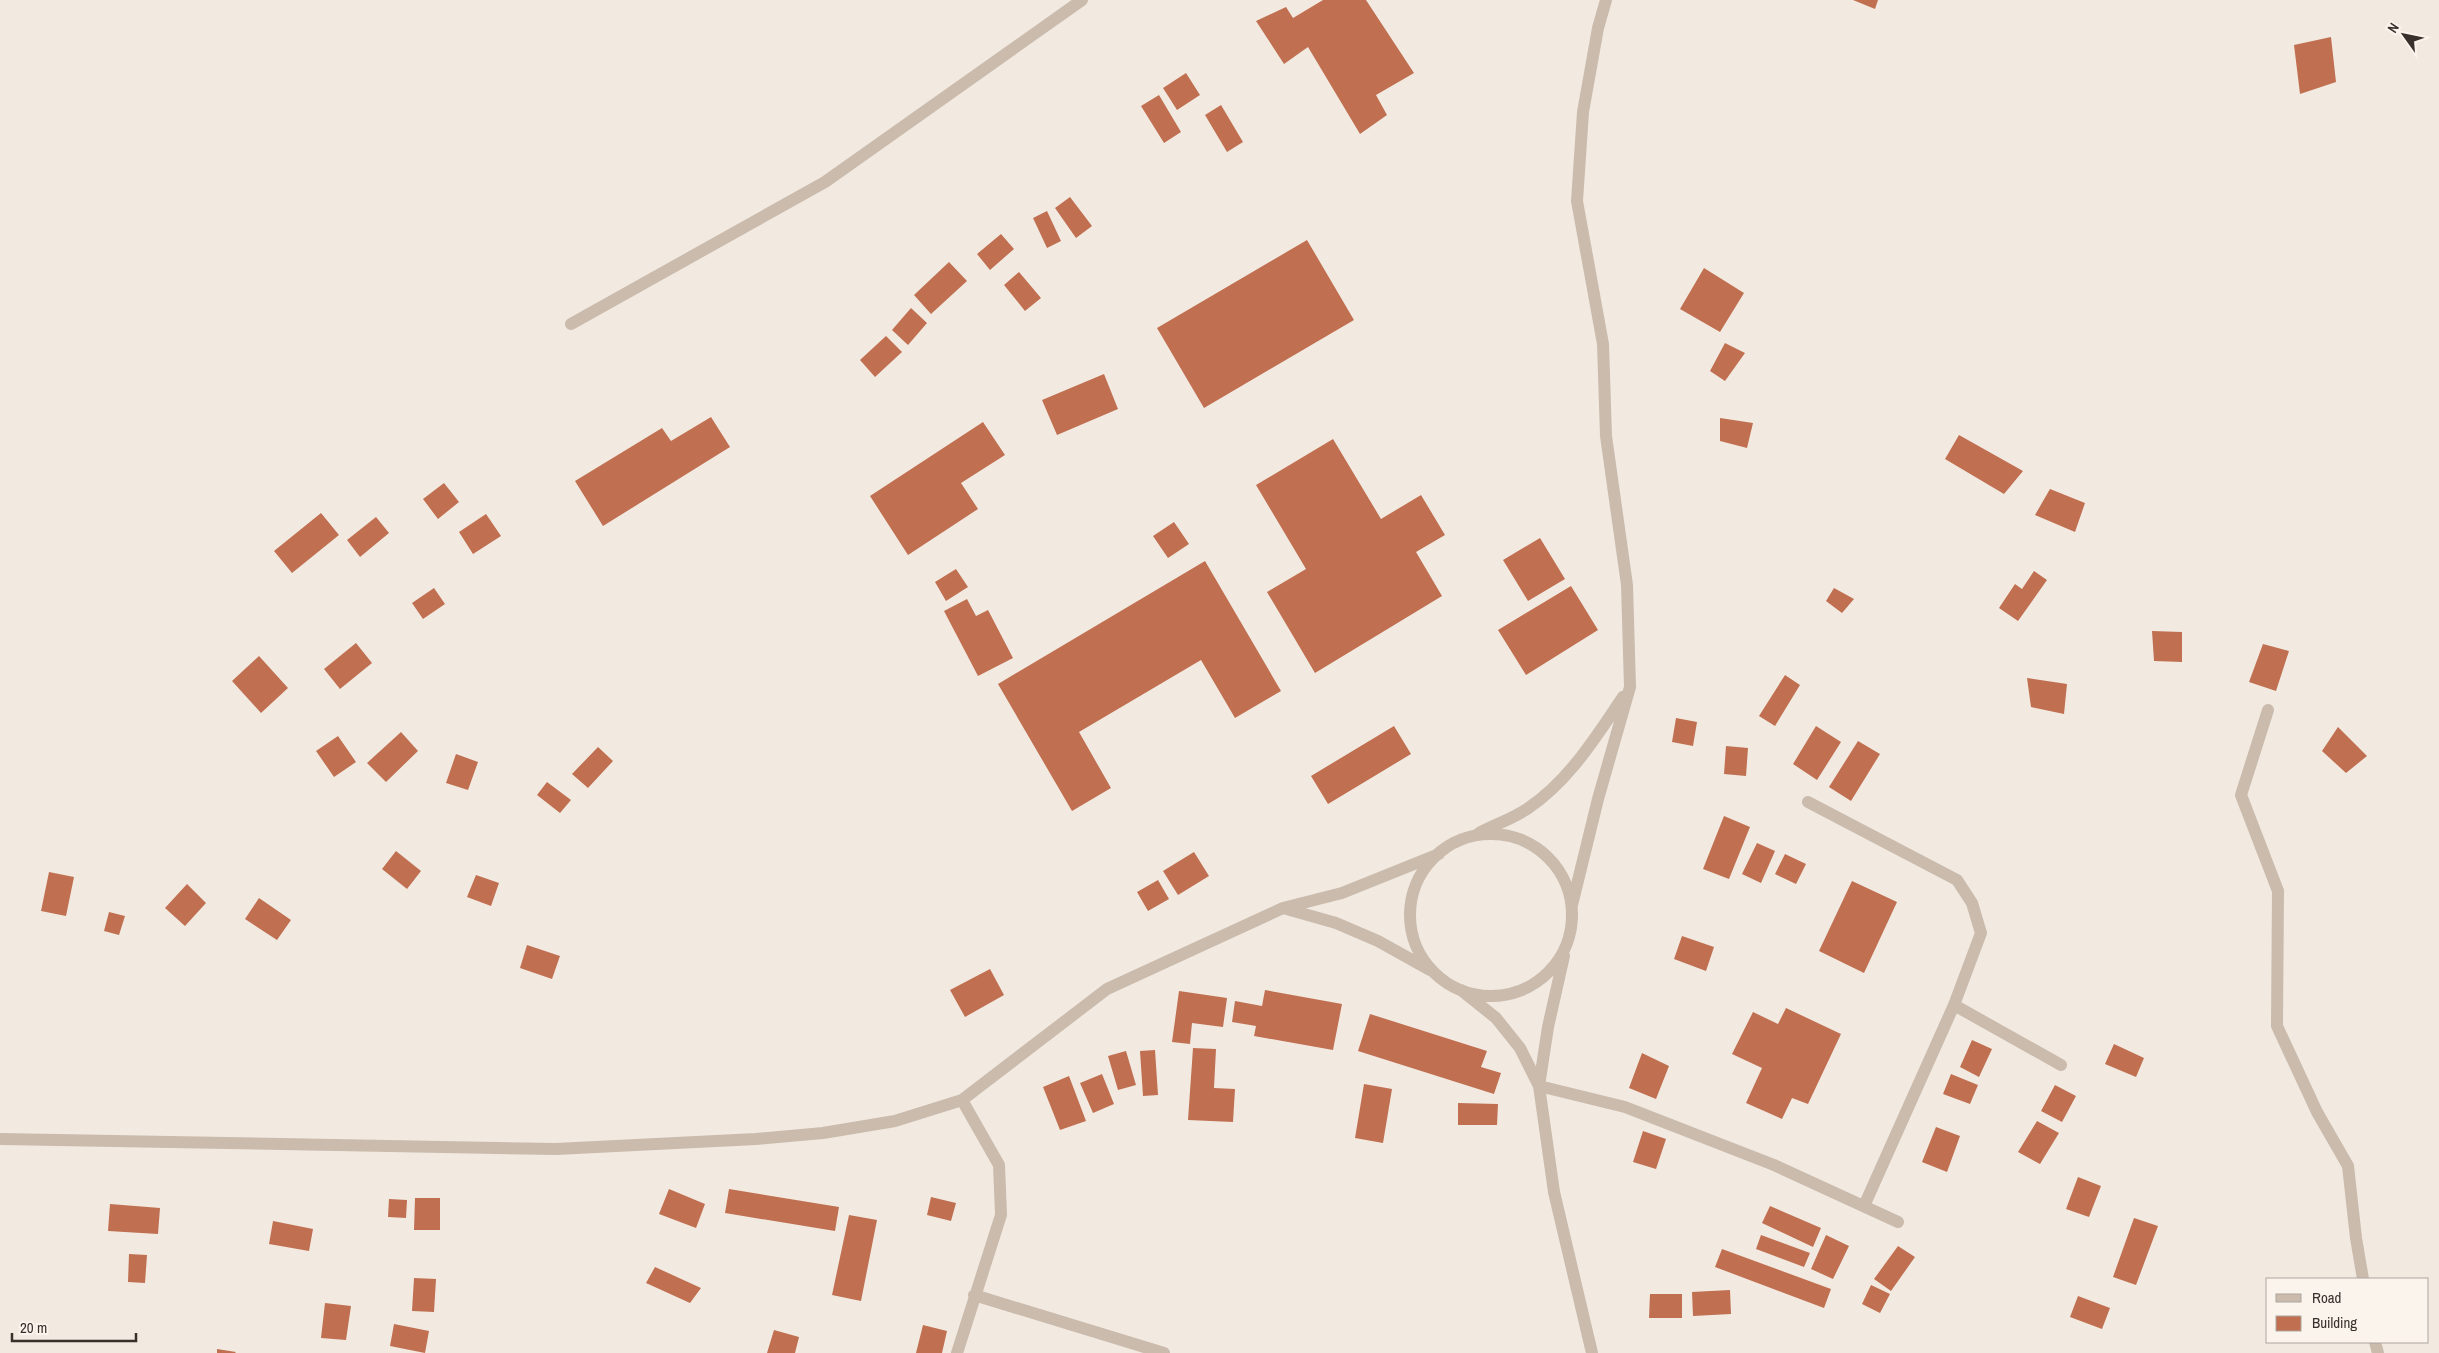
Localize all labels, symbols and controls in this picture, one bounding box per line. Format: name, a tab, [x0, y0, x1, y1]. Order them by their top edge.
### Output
north arrow	[2379, 10, 2429, 60]
text: N	[2383, 20, 2403, 36]
legend	[2266, 1278, 2429, 1343]
text: Road	[2312, 1287, 2341, 1308]
scale bar	[12, 1310, 136, 1342]
text: Building	[2312, 1312, 2357, 1333]
text: 20 m	[20, 1317, 47, 1338]

